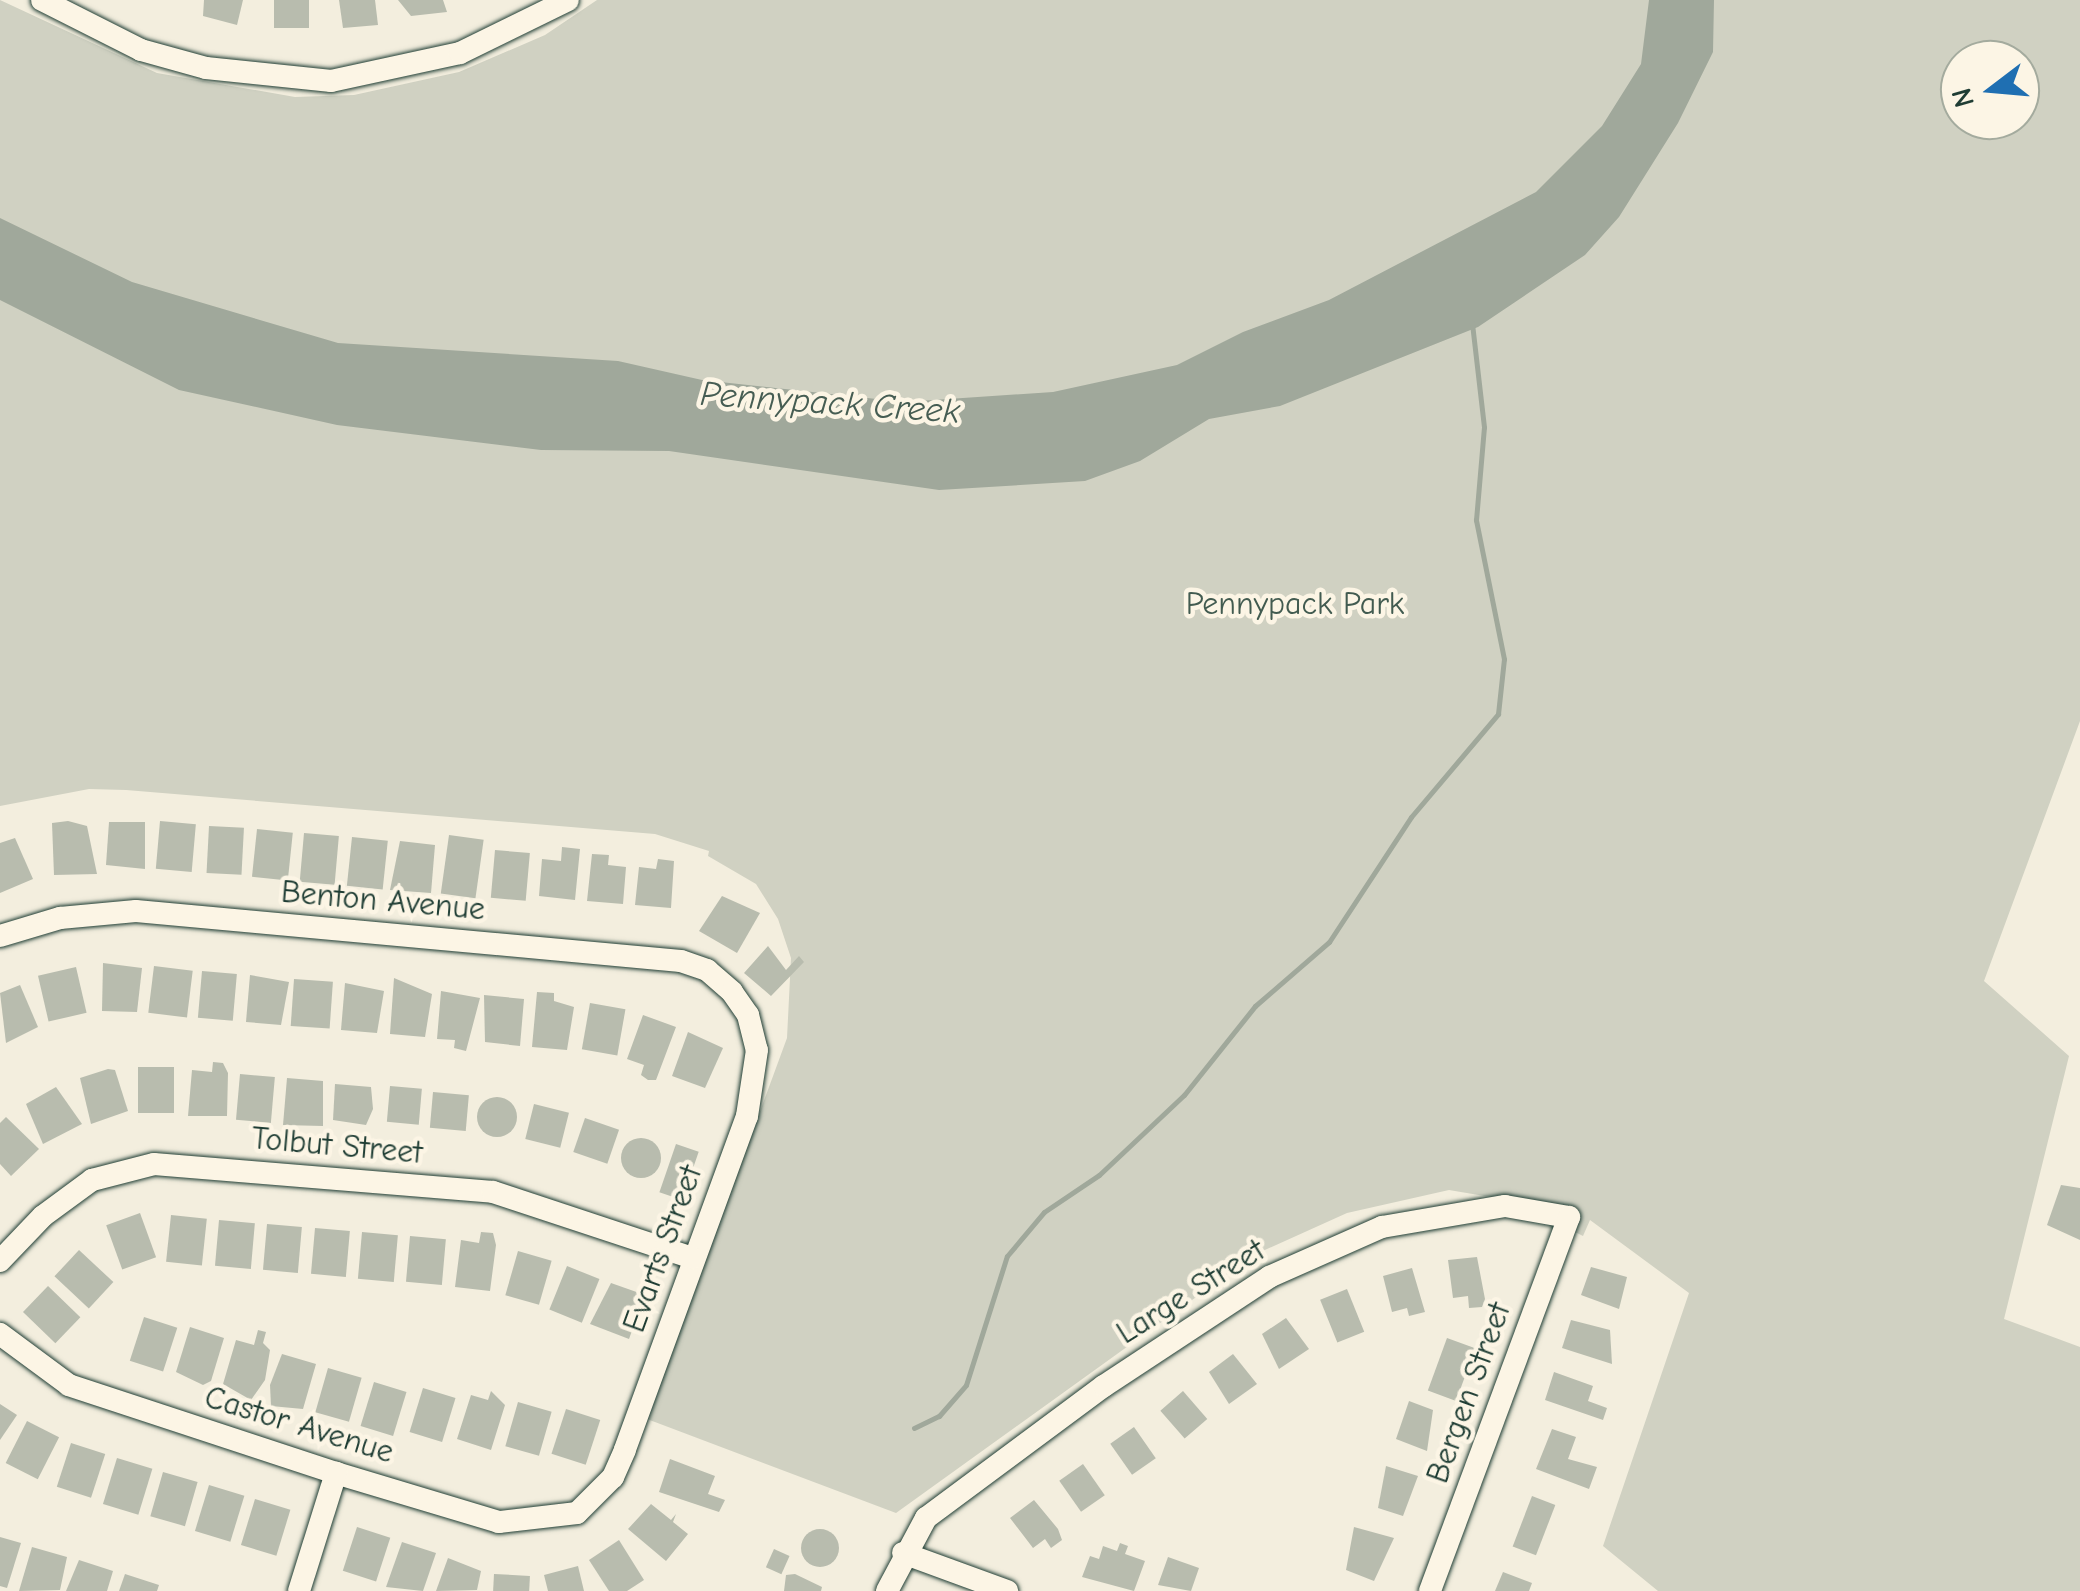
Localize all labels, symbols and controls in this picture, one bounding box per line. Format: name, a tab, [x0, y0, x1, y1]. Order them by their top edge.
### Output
north arrow	[1940, 40, 2040, 140]
text: N	[1945, 85, 1981, 111]
water label: Pennypack Creek	[699, 373, 961, 433]
park label: Pennypack Park	[1186, 585, 1404, 623]
street label: Benton Avenue	[279, 873, 487, 929]
street label: Tolbut Street	[250, 1119, 424, 1173]
street label: Evarts Street	[615, 1160, 711, 1338]
street label: Large Street	[1110, 1231, 1272, 1353]
street label: Bergen Street	[1419, 1298, 1519, 1488]
street label: Castor Avenue	[200, 1378, 398, 1472]

